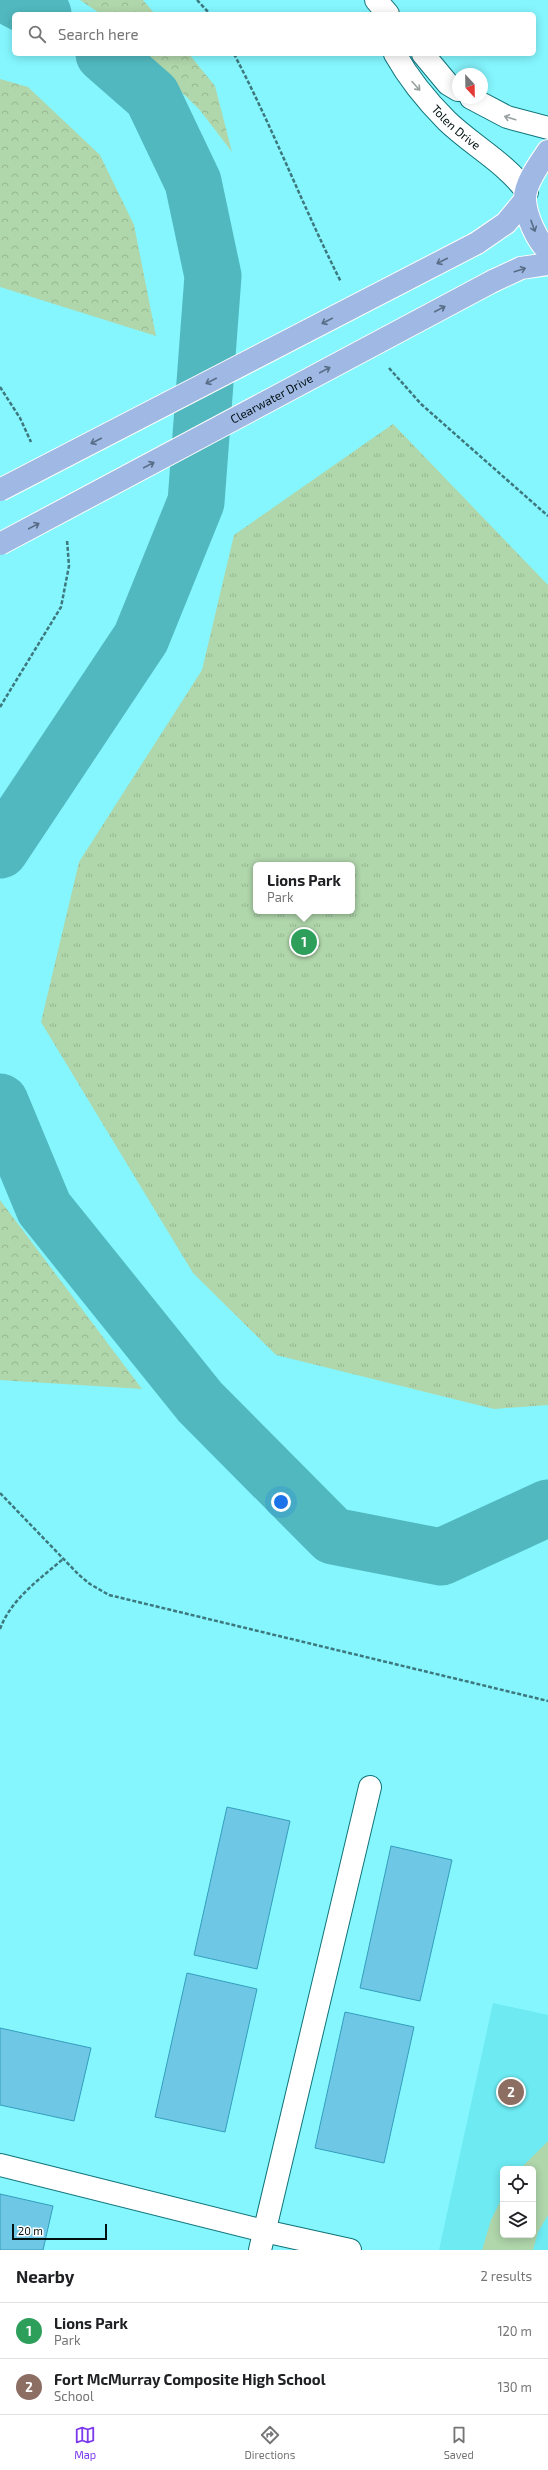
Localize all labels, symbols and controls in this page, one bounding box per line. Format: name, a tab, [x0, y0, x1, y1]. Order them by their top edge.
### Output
search box	[12, 12, 536, 56]
icon: search	[26, 23, 48, 45]
text: Search here	[58, 25, 139, 43]
north arrow	[452, 68, 488, 104]
one-way arrow	[411, 81, 420, 91]
street label: Tolen Drive	[429, 102, 484, 152]
one-way arrow	[504, 114, 517, 121]
one-way arrow	[530, 219, 537, 232]
one-way arrow	[436, 258, 448, 265]
one-way arrow	[513, 265, 525, 273]
one-way arrow	[434, 305, 446, 312]
one-way arrow	[321, 318, 333, 325]
one-way arrow	[319, 366, 331, 374]
street label: Clearwater Drive	[228, 370, 315, 426]
one-way arrow	[205, 378, 217, 385]
one-way arrow	[90, 437, 102, 445]
one-way arrow	[143, 460, 155, 468]
one-way arrow	[28, 522, 40, 529]
popup	[253, 862, 355, 914]
text: Lions Park	[267, 871, 341, 889]
text: Park	[267, 889, 294, 905]
pin: 1	[291, 927, 317, 957]
your location	[271, 1492, 291, 1512]
pin: 2	[498, 2077, 524, 2107]
map controls	[500, 2166, 536, 2238]
button: locate	[500, 2166, 536, 2202]
button: layers	[500, 2202, 536, 2238]
scale bar	[12, 2222, 107, 2241]
text: 20 m	[18, 2224, 43, 2237]
text: Nearby	[16, 2266, 74, 2286]
text: 2 results	[480, 2268, 532, 2284]
text: Lions Park	[54, 2314, 128, 2332]
text: 1	[26, 2323, 32, 2339]
text: 120 m	[497, 2323, 532, 2339]
text: Park	[54, 2332, 81, 2348]
text: Fort McMurray Composite High School	[54, 2370, 326, 2388]
text: 2	[25, 2379, 33, 2395]
text: 130 m	[497, 2379, 532, 2395]
text: School	[54, 2388, 94, 2404]
tab: Map	[74, 2424, 96, 2461]
tab: Directions	[245, 2424, 295, 2461]
tab: Saved	[444, 2424, 474, 2461]

